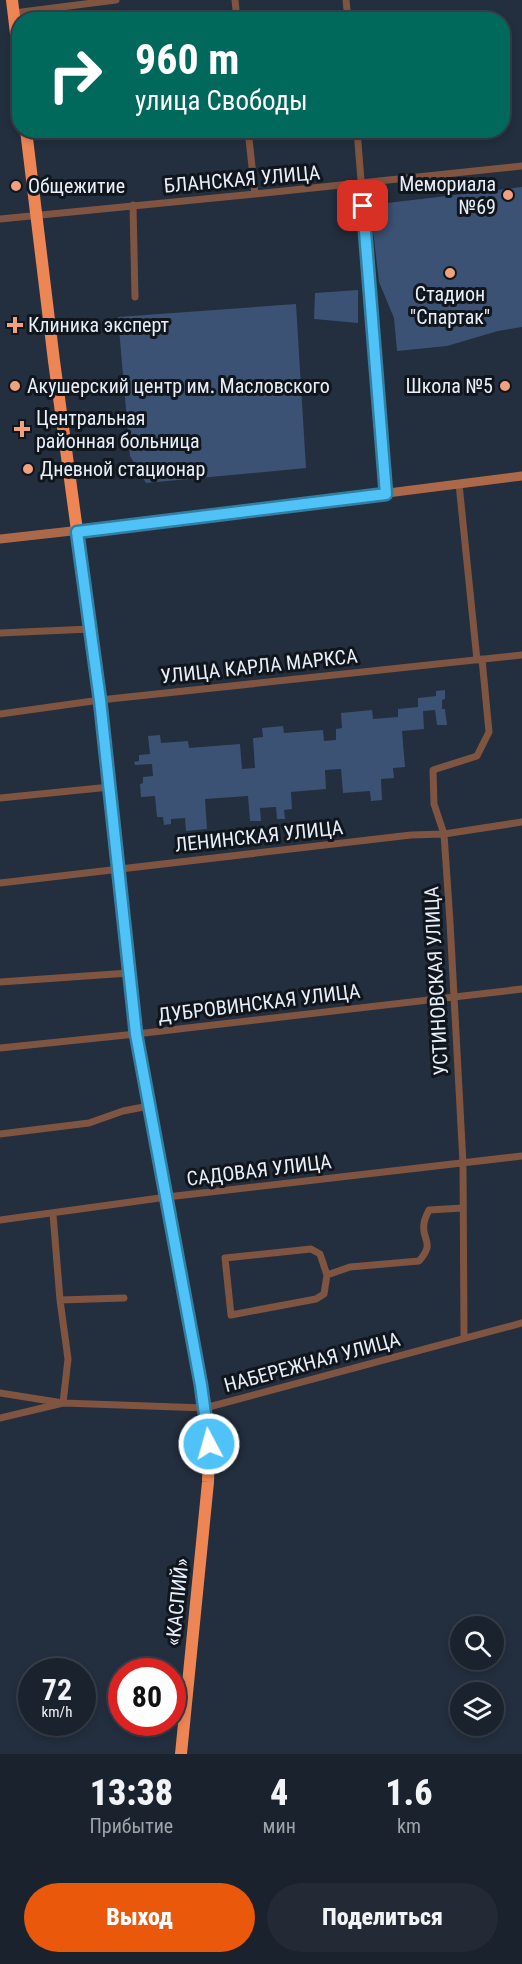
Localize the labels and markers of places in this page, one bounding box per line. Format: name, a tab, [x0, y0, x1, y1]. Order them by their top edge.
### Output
place label: Мемориала №69	[399, 172, 496, 219]
place label: Общежитие	[28, 174, 125, 198]
marker: Общежитие	[9, 179, 23, 193]
pin	[337, 180, 388, 231]
marker: Мемориала №69	[501, 188, 515, 202]
marker: Стадион "Спартак"	[443, 266, 457, 280]
place label: Стадион "Спартак"	[410, 282, 490, 329]
place label: Клиника эксперт	[28, 313, 169, 337]
marker: Клиника эксперт	[6, 316, 24, 334]
place label: Акушерский центр им. Масловского	[27, 374, 330, 398]
place label: Школа №5	[405, 374, 493, 398]
marker: Акушерский центр им. Масловского	[8, 379, 22, 393]
marker: Школа №5	[498, 379, 512, 393]
place label: Центральная районная больница	[36, 406, 200, 453]
marker: Центральная районная больница	[13, 420, 31, 438]
place label: Дневной стационар	[40, 457, 205, 481]
marker: Дневной стационар	[21, 462, 35, 476]

